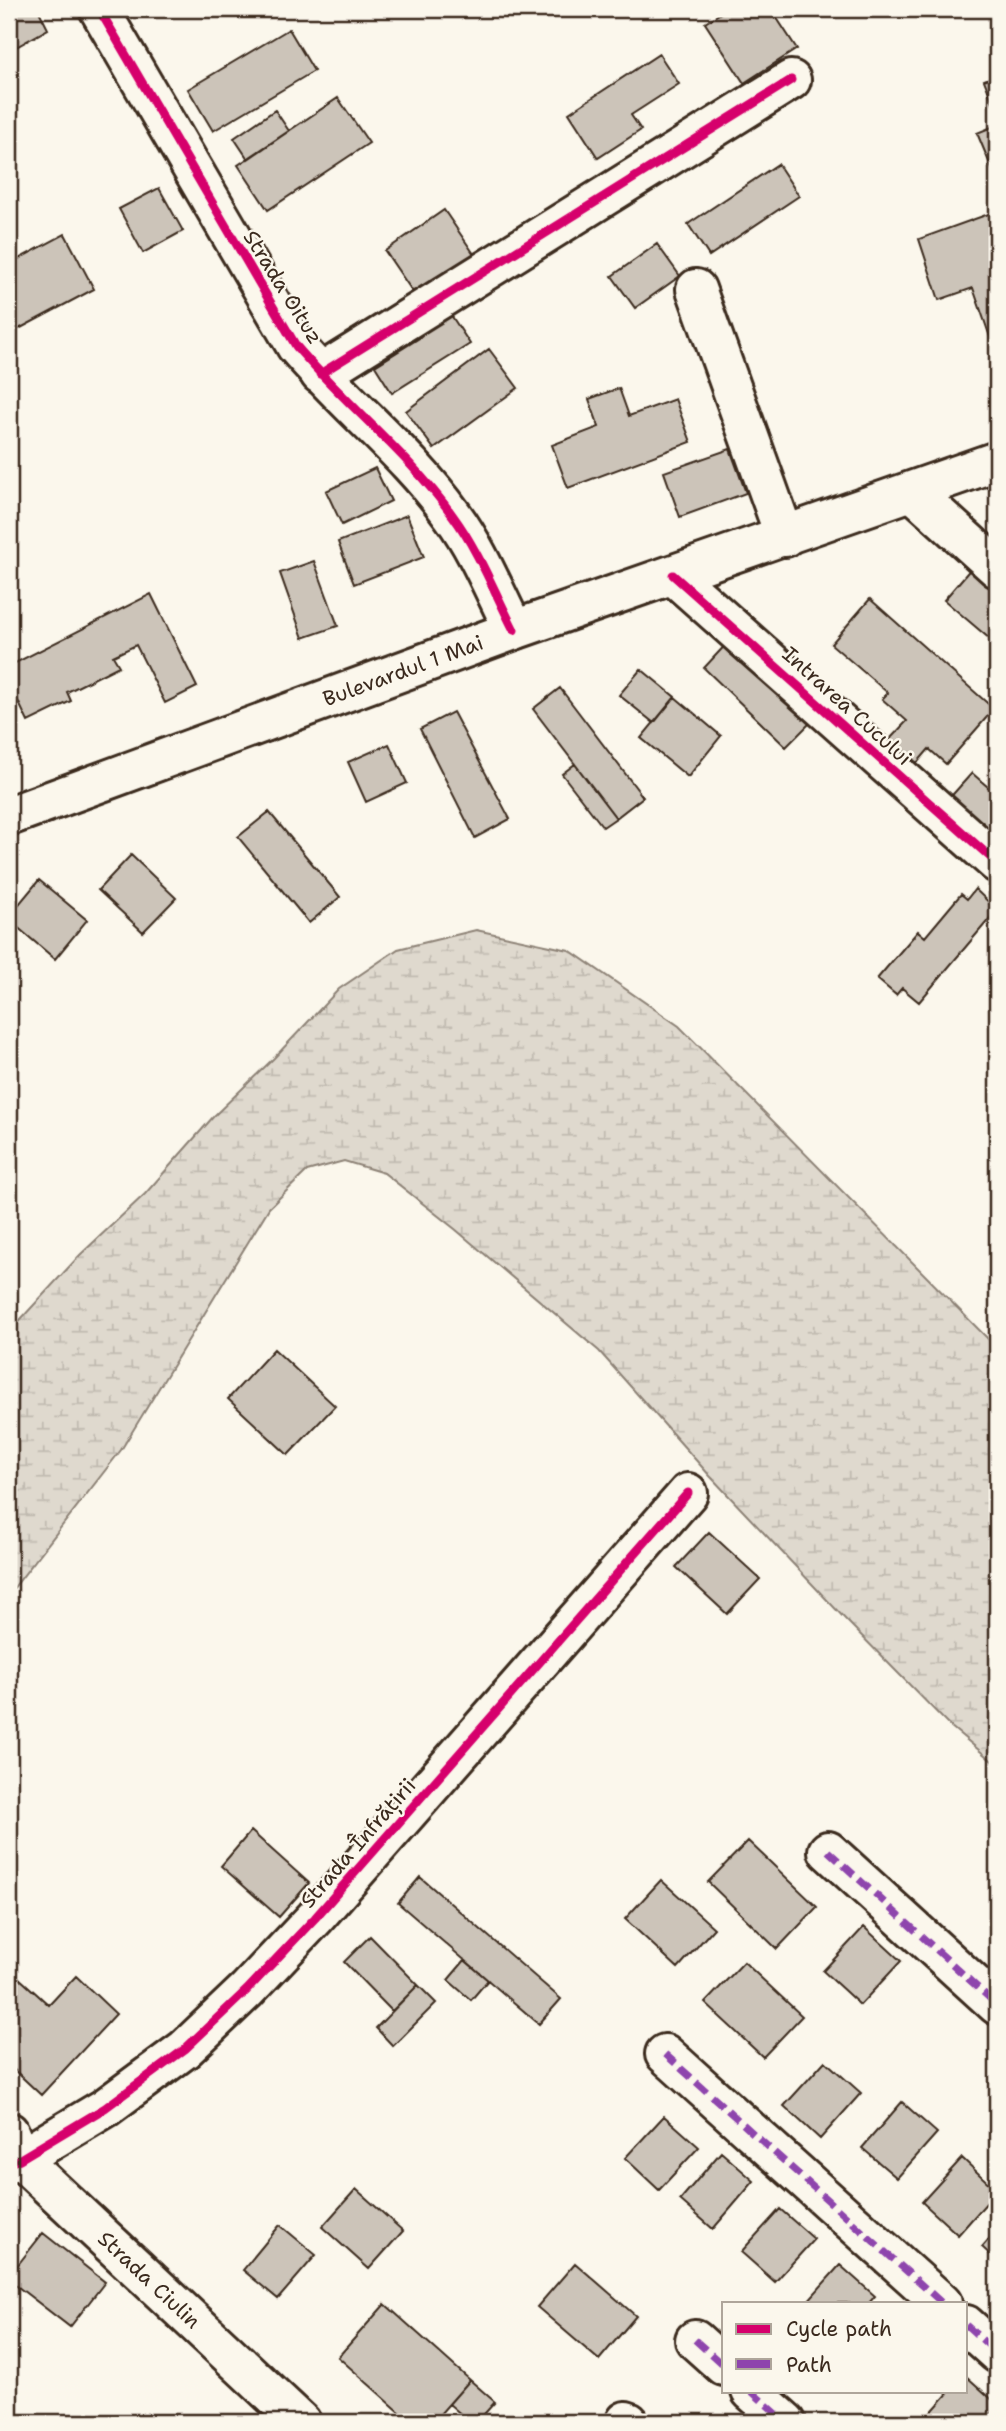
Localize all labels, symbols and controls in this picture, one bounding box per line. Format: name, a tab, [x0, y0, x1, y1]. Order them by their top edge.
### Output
street label: Strada Oituz	[237, 225, 329, 349]
street label: Bulevardul 1 Mai	[319, 629, 487, 713]
street label: Intrarea Cucului	[776, 640, 918, 772]
street label: Strada Înfrățirii	[293, 1771, 422, 1914]
street label: Strada Ciulin	[92, 2225, 207, 2335]
legend	[722, 2302, 968, 2392]
text: Cycle path	[786, 2315, 892, 2343]
text: Path	[786, 2351, 832, 2379]

